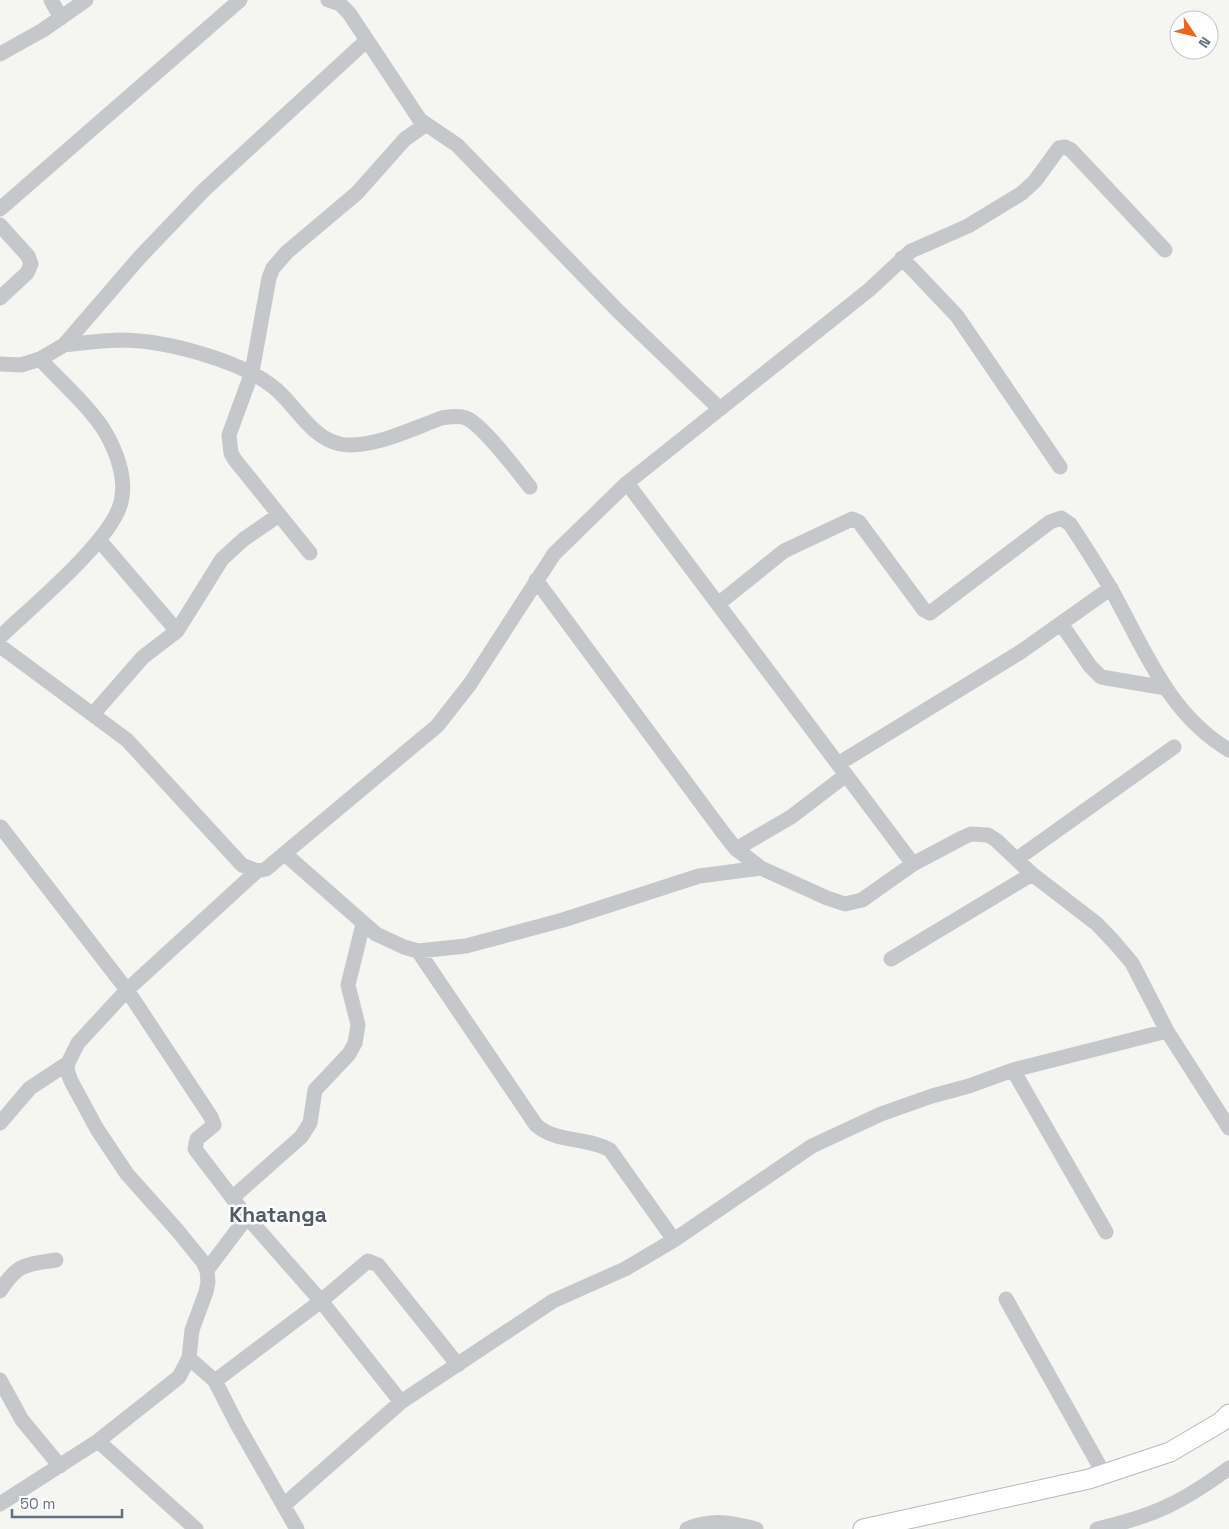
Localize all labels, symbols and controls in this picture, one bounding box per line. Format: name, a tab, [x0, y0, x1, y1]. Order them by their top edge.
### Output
north arrow	[1169, 10, 1219, 60]
text: N	[1195, 33, 1215, 51]
district label: Khatanga	[229, 1201, 327, 1228]
scale bar	[12, 1486, 122, 1518]
text: 50 m	[20, 1494, 55, 1513]

